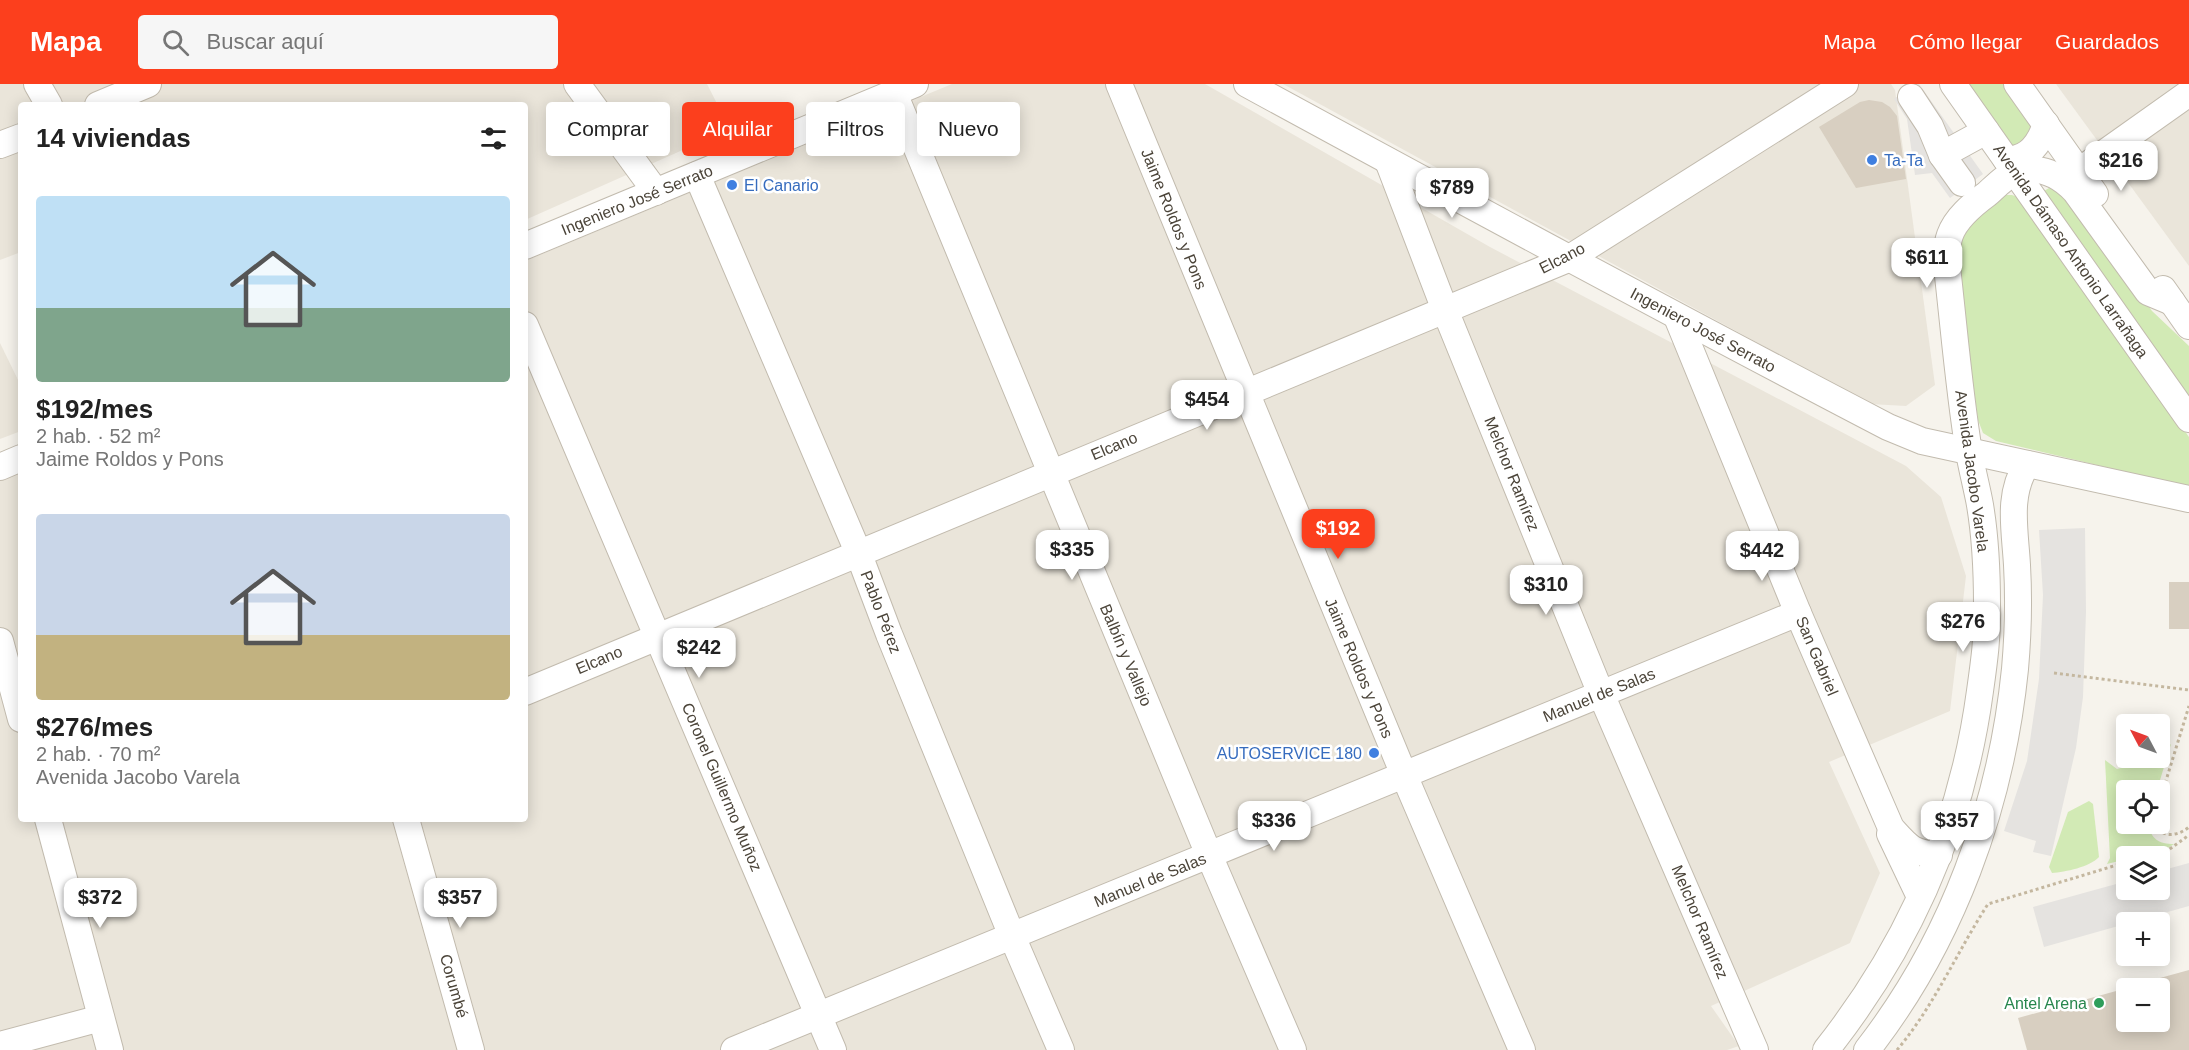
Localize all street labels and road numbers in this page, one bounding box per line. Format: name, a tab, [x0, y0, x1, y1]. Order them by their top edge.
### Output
street label: Avenida Dámaso Antonio Larrañaga	[1990, 141, 2152, 361]
street label: Jaime Roldos y Pons	[1138, 146, 1210, 292]
street label: Ingeniero José Serrato	[559, 162, 715, 238]
street label: Elcano	[1536, 239, 1588, 277]
street label: Ingeniero José Serrato	[1628, 284, 1779, 376]
street label: Avenida Jacobo Varela	[1952, 389, 1992, 553]
street label: Melchor Ramírez	[1481, 414, 1543, 534]
street label: Elcano	[1088, 429, 1140, 463]
street label: Pablo Pérez	[857, 568, 905, 656]
street label: Jaime Roldos y Pons	[1322, 596, 1396, 740]
street label: Balbín y Vallejo	[1097, 601, 1155, 709]
street label: San Gabriel	[1793, 614, 1841, 698]
street label: Elcano	[573, 643, 625, 677]
street label: Manuel de Salas	[1541, 665, 1657, 725]
street label: Coronel Guillermo Muñoz	[679, 700, 765, 874]
street label: Manuel de Salas	[1092, 850, 1208, 910]
street label: Melchor Ramírez	[1668, 863, 1732, 981]
street label: Corumbé	[437, 952, 471, 1020]

